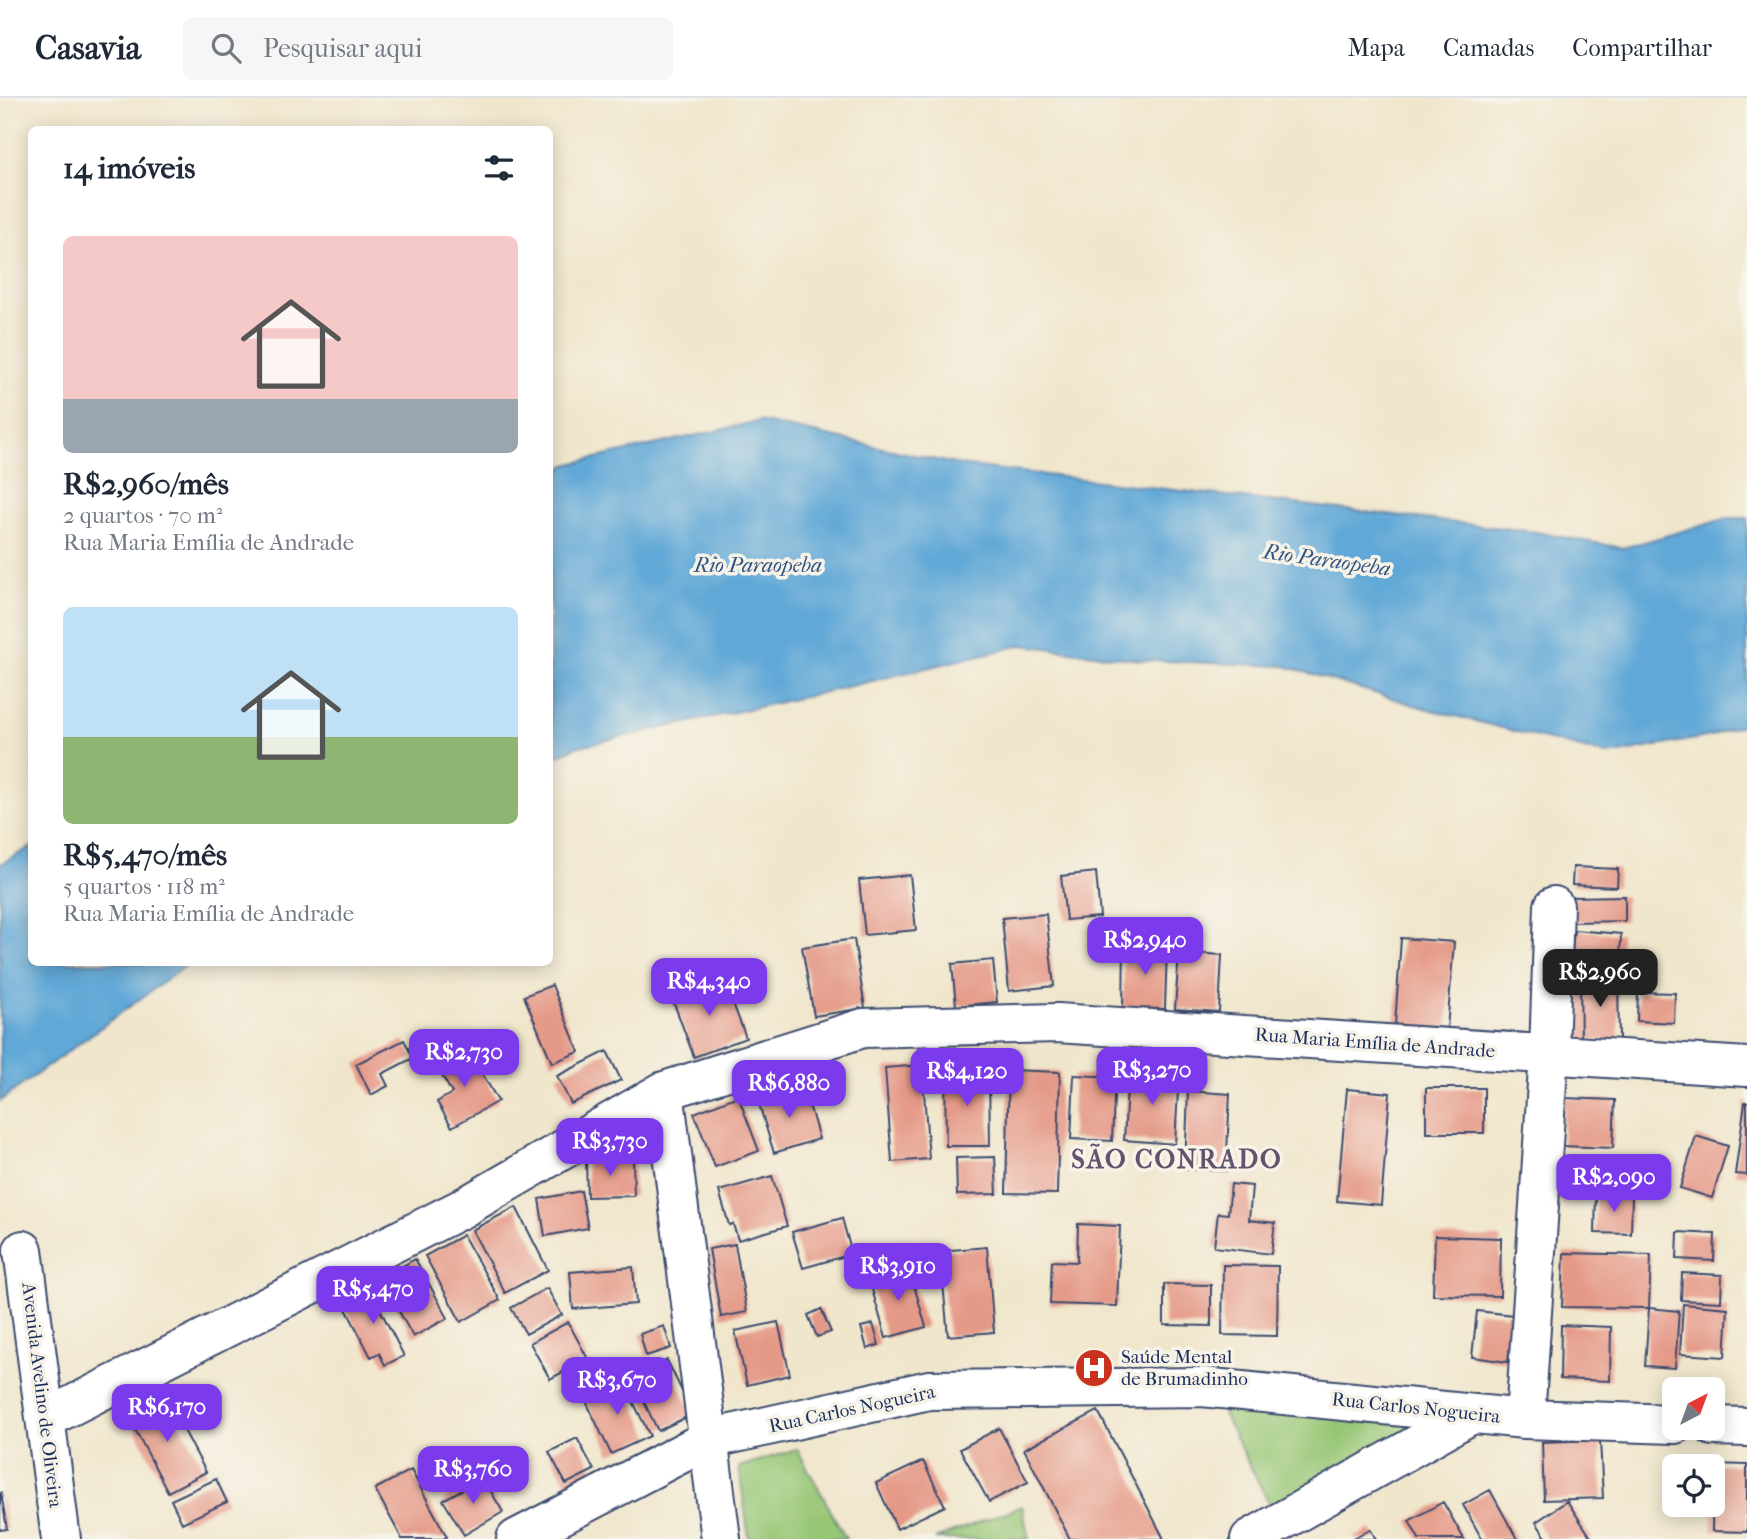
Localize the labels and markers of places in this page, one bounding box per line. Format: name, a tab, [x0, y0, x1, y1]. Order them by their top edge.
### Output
pin: R$2,940	[1080, 918, 1210, 977]
pin: R$2,960	[1535, 950, 1665, 1009]
pin: R$4,340	[644, 958, 774, 1018]
pin: R$2,730	[399, 1030, 529, 1089]
pin: R$4,120	[902, 1048, 1032, 1108]
pin: R$3,270	[1087, 1048, 1217, 1107]
pin: R$6,880	[724, 1060, 854, 1120]
pin: R$3,730	[545, 1118, 675, 1178]
pin: R$2,090	[1549, 1154, 1679, 1214]
pin: R$3,910	[833, 1244, 963, 1303]
pin: R$5,470	[308, 1266, 438, 1326]
place label: Saúde Mental de Brumadinho	[1121, 1346, 1248, 1390]
hospital icon: Saúde Mental de Brumadinho	[1073, 1347, 1115, 1389]
pin: R$3,670	[552, 1358, 682, 1417]
pin: R$6,170	[102, 1384, 232, 1444]
pin: R$3,760	[408, 1446, 538, 1506]

